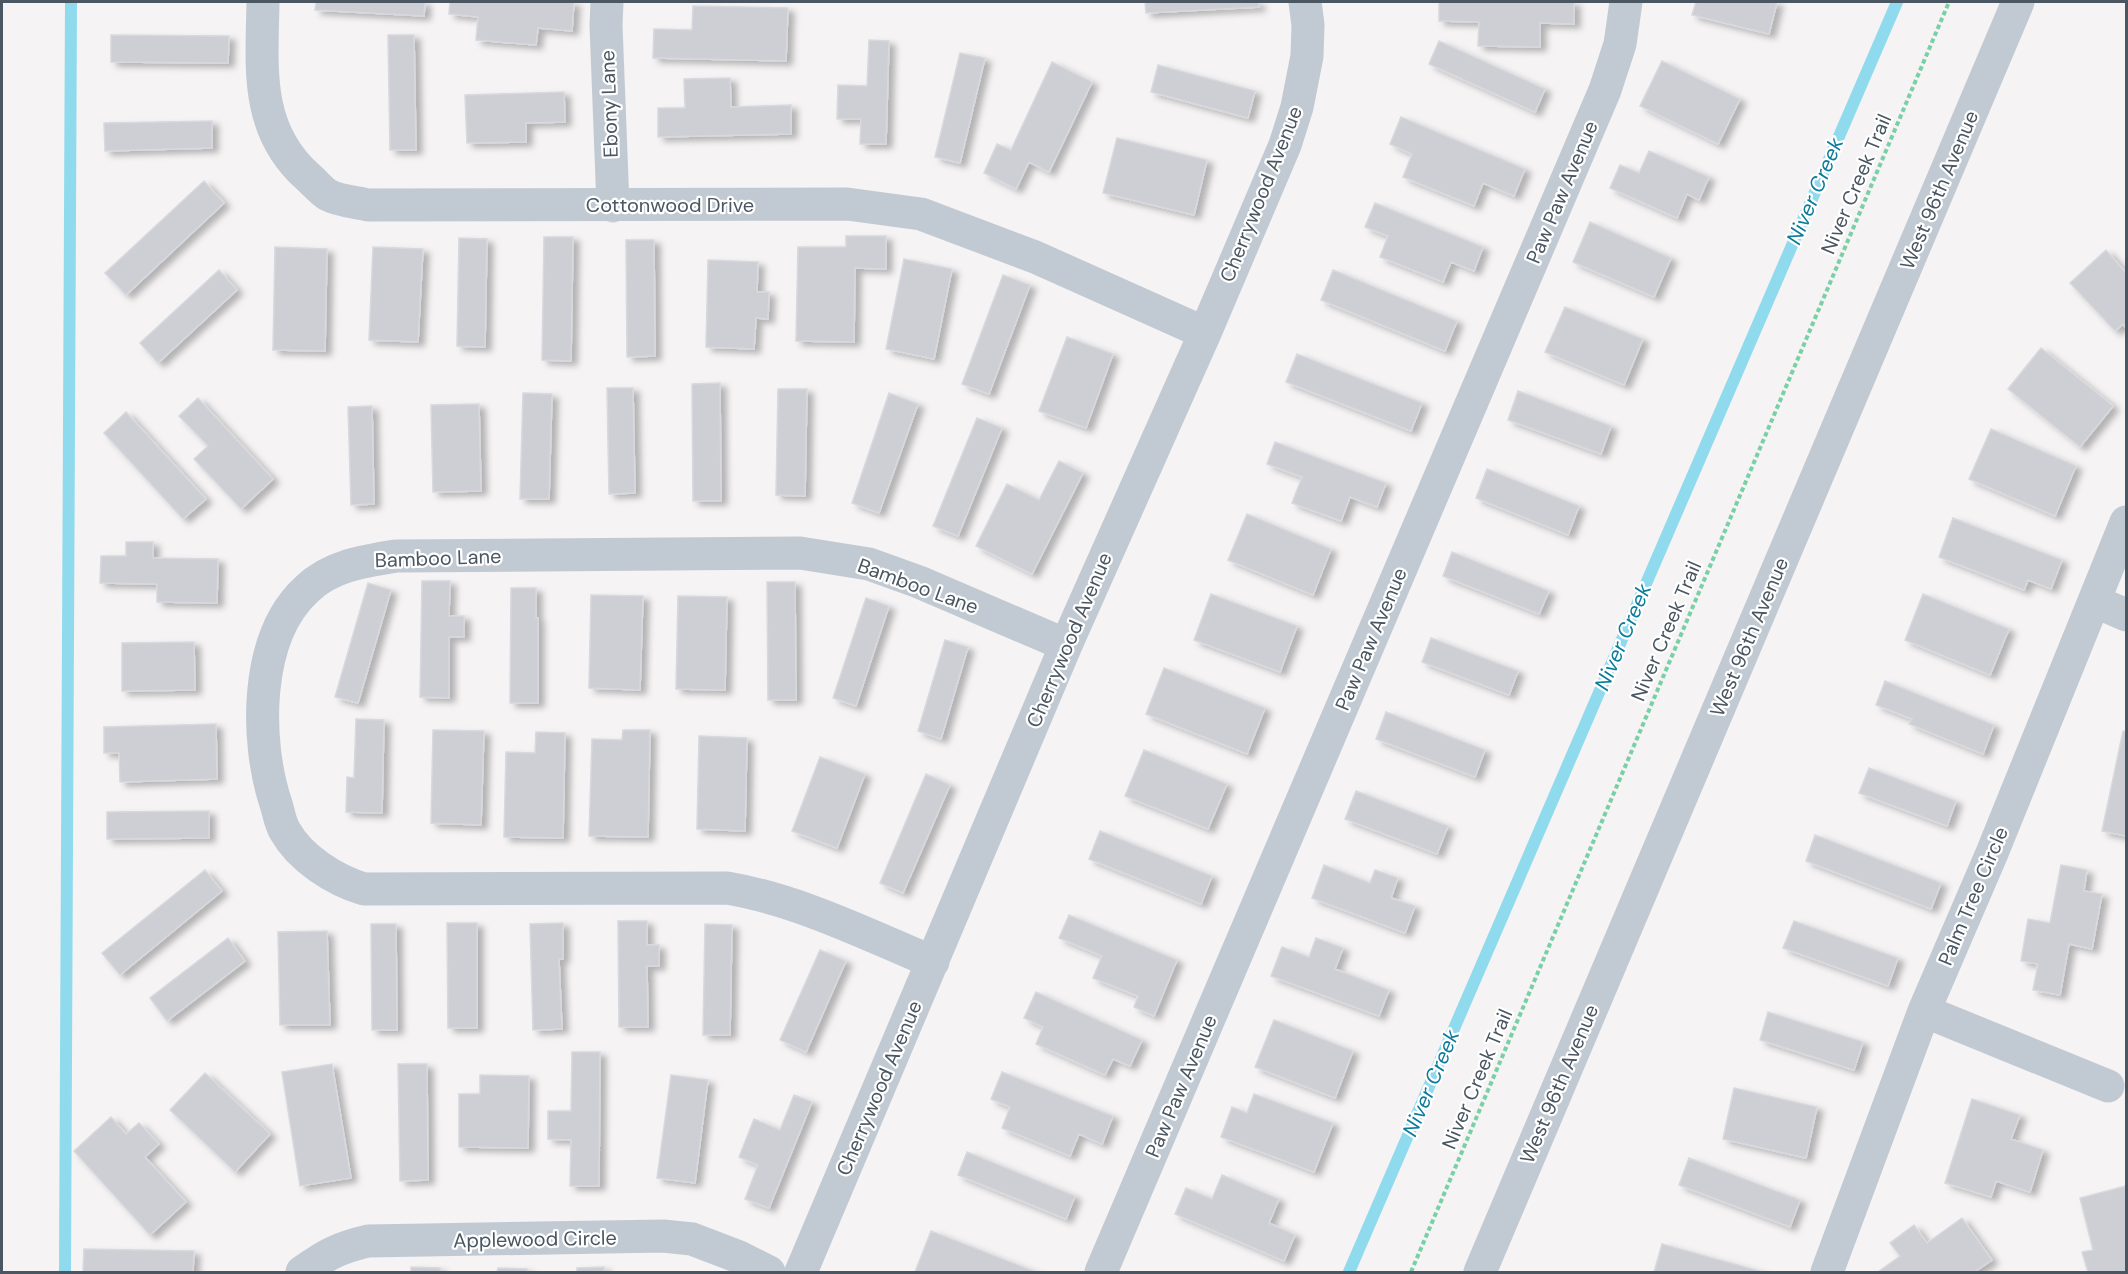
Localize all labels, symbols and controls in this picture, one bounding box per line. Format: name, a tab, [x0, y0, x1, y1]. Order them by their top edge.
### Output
street label: Ebony Lane	[594, 50, 624, 158]
street label: Cherrywood Avenue	[1214, 102, 1308, 286]
street label: West 96th Avenue	[1894, 107, 1984, 273]
street label: Niver Creek Trail	[1816, 110, 1896, 258]
street label: Paw Paw Avenue	[1520, 117, 1604, 267]
water label: Niver Creek	[1781, 134, 1849, 248]
street label: Cottonwood Drive	[586, 192, 754, 218]
street label: Bamboo Lane	[374, 543, 502, 573]
street label: Cherrywood Avenue	[1020, 549, 1118, 731]
street label: Bamboo Lane	[854, 552, 982, 620]
street label: West 96th Avenue	[1704, 554, 1794, 720]
street label: Niver Creek Trail	[1625, 557, 1707, 705]
street label: Paw Paw Avenue	[1329, 564, 1413, 714]
water label: Niver Creek	[1588, 579, 1658, 695]
street label: Palm Tree Circle	[1932, 823, 2014, 969]
street label: Cherrywood Avenue	[830, 997, 928, 1179]
street label: West 96th Avenue	[1514, 1001, 1604, 1167]
street label: Niver Creek Trail	[1436, 1005, 1518, 1153]
street label: Paw Paw Avenue	[1139, 1011, 1223, 1161]
water label: Niver Creek	[1396, 1025, 1466, 1141]
street label: Applewood Circle	[453, 1225, 617, 1253]

